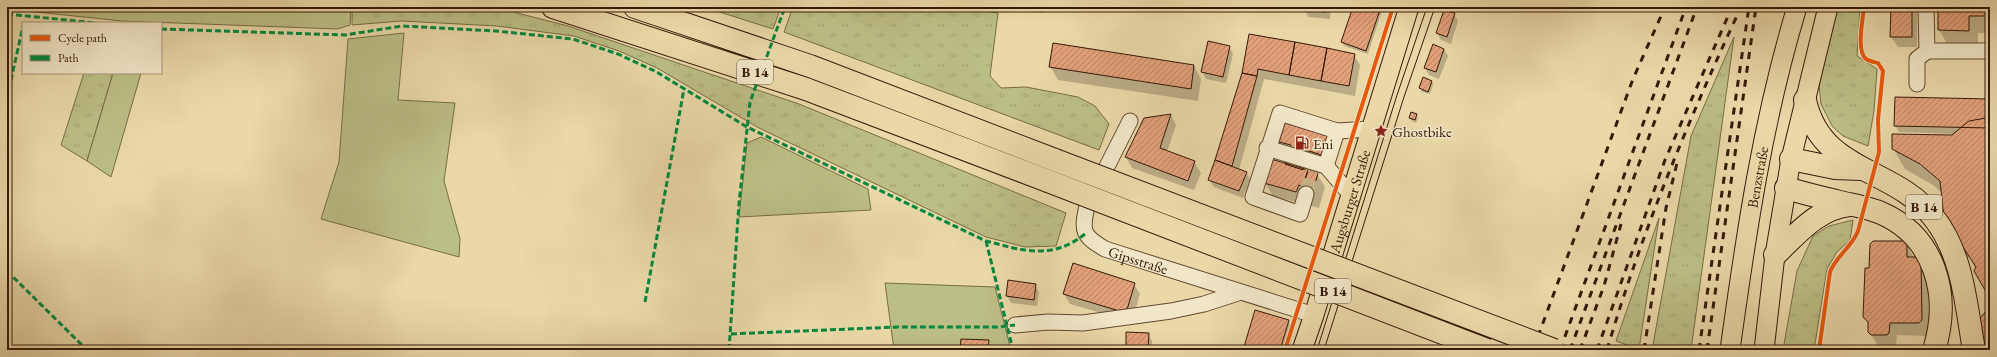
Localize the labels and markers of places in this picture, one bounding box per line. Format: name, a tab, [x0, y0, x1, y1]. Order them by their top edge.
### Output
place label: Ghostbike	[1392, 122, 1452, 141]
place icon: Ghostbike	[1373, 123, 1389, 139]
place label: Eni	[1313, 134, 1333, 153]
fuel station icon: Eni	[1294, 135, 1310, 151]

